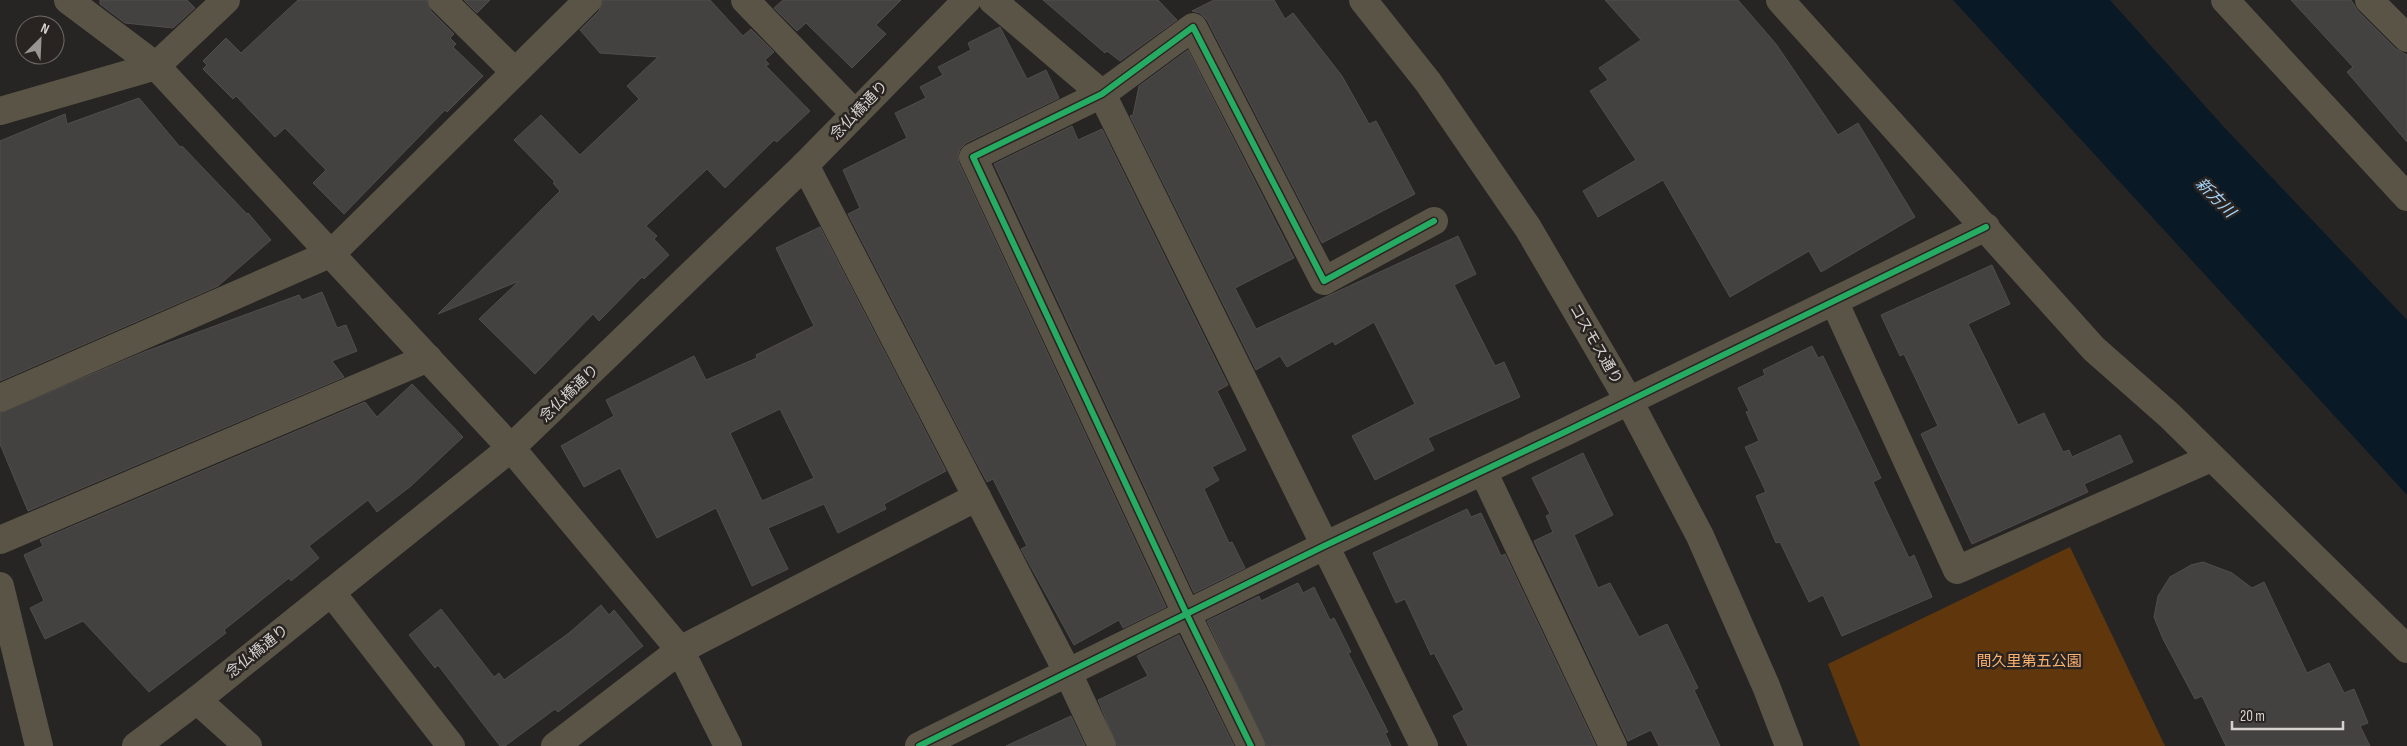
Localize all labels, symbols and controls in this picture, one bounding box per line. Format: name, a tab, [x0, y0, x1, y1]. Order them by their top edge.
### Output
north arrow	[15, 15, 65, 65]
text: N	[38, 19, 52, 38]
street label: 念仏橋通り	[826, 77, 892, 144]
water label: 新方川	[2191, 174, 2240, 223]
street label: コスモス通り	[1565, 301, 1626, 388]
street label: 念仏橋通り	[536, 360, 603, 426]
street label: 念仏橋通り	[222, 620, 292, 682]
park label: 間久里第五公園	[1976, 652, 2082, 671]
scale bar	[2232, 698, 2343, 730]
text: 20 m	[2240, 707, 2265, 726]

